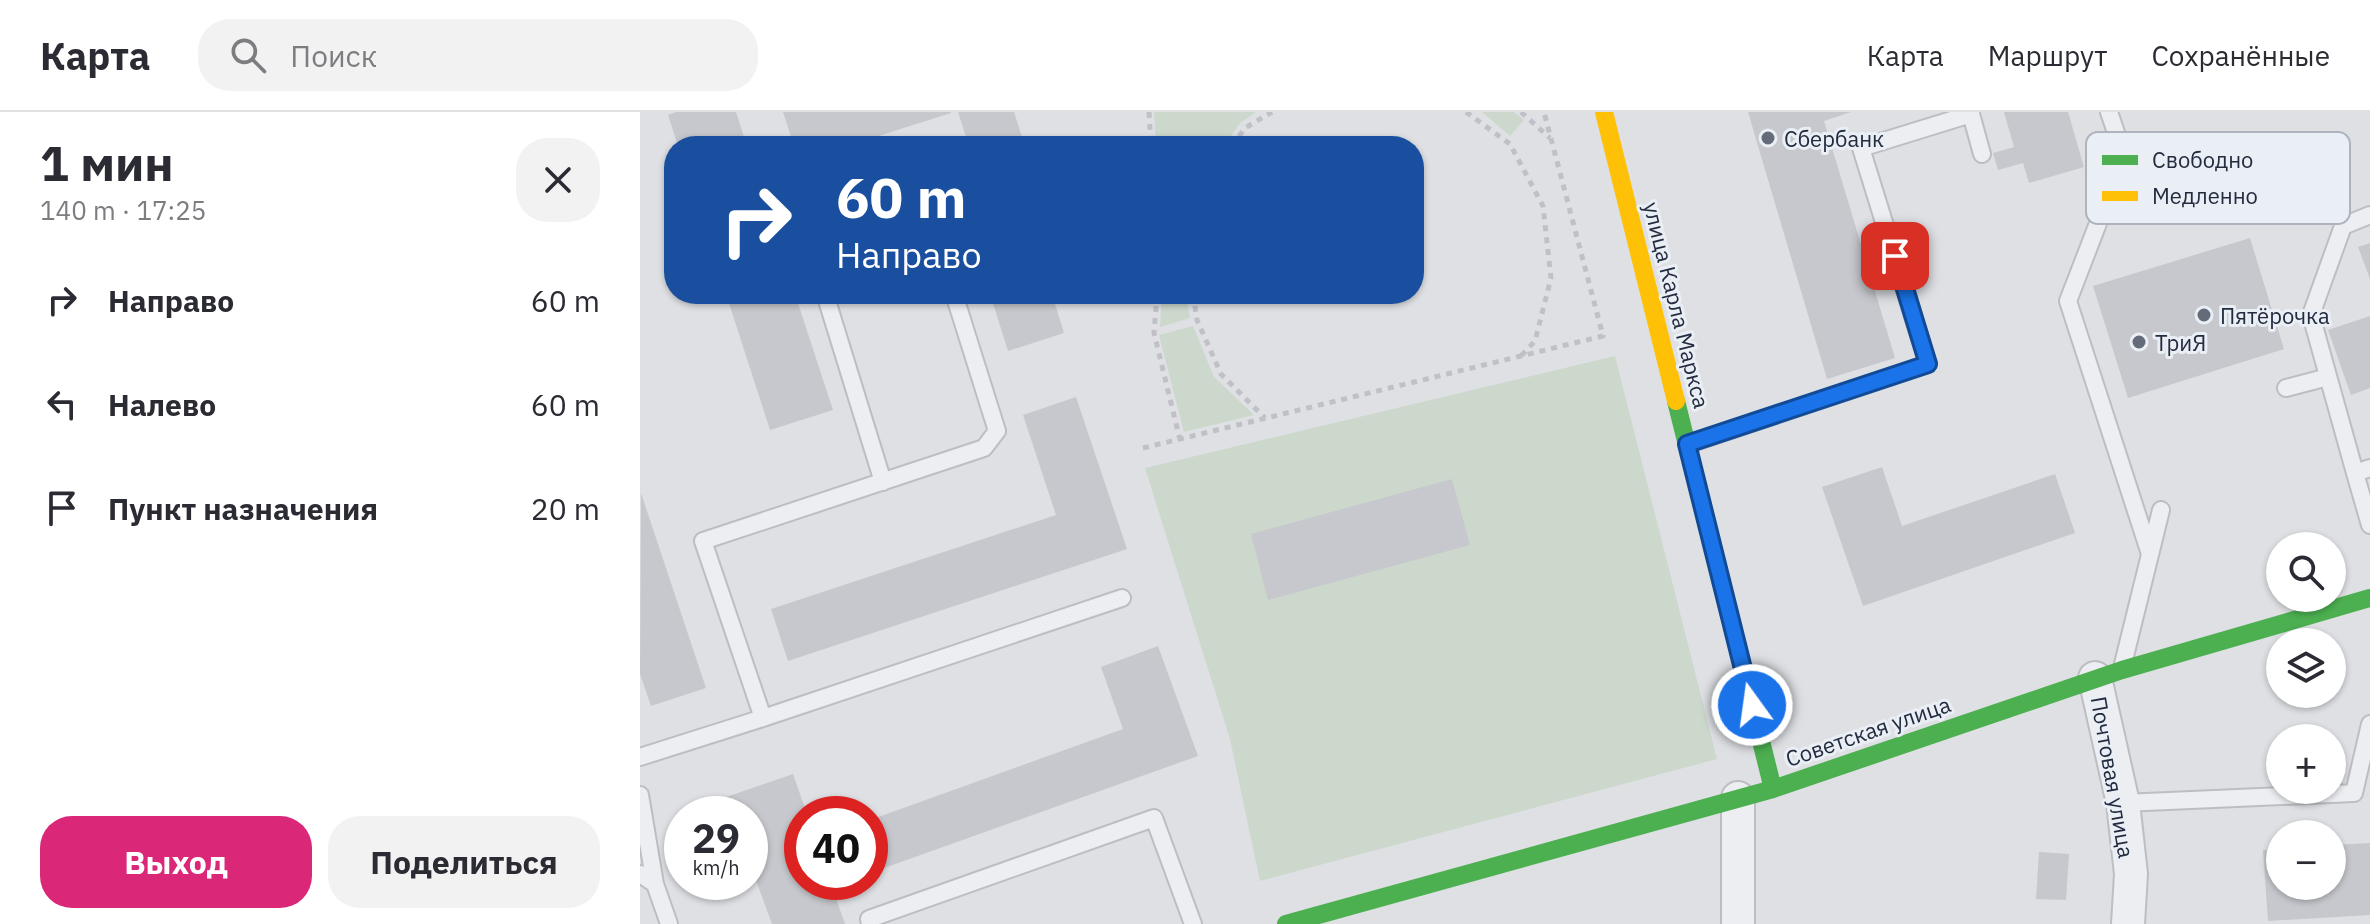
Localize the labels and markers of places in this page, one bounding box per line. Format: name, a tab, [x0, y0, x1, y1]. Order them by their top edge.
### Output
place label: Сбербанк	[1784, 124, 1884, 153]
marker: Сбербанк	[1759, 129, 1777, 147]
pin	[1861, 222, 1929, 290]
place label: Пятёрочка	[2220, 301, 2330, 330]
marker: Пятёрочка	[2195, 306, 2213, 324]
place label: ТриЯ	[2155, 328, 2206, 357]
marker: ТриЯ	[2130, 333, 2148, 351]

